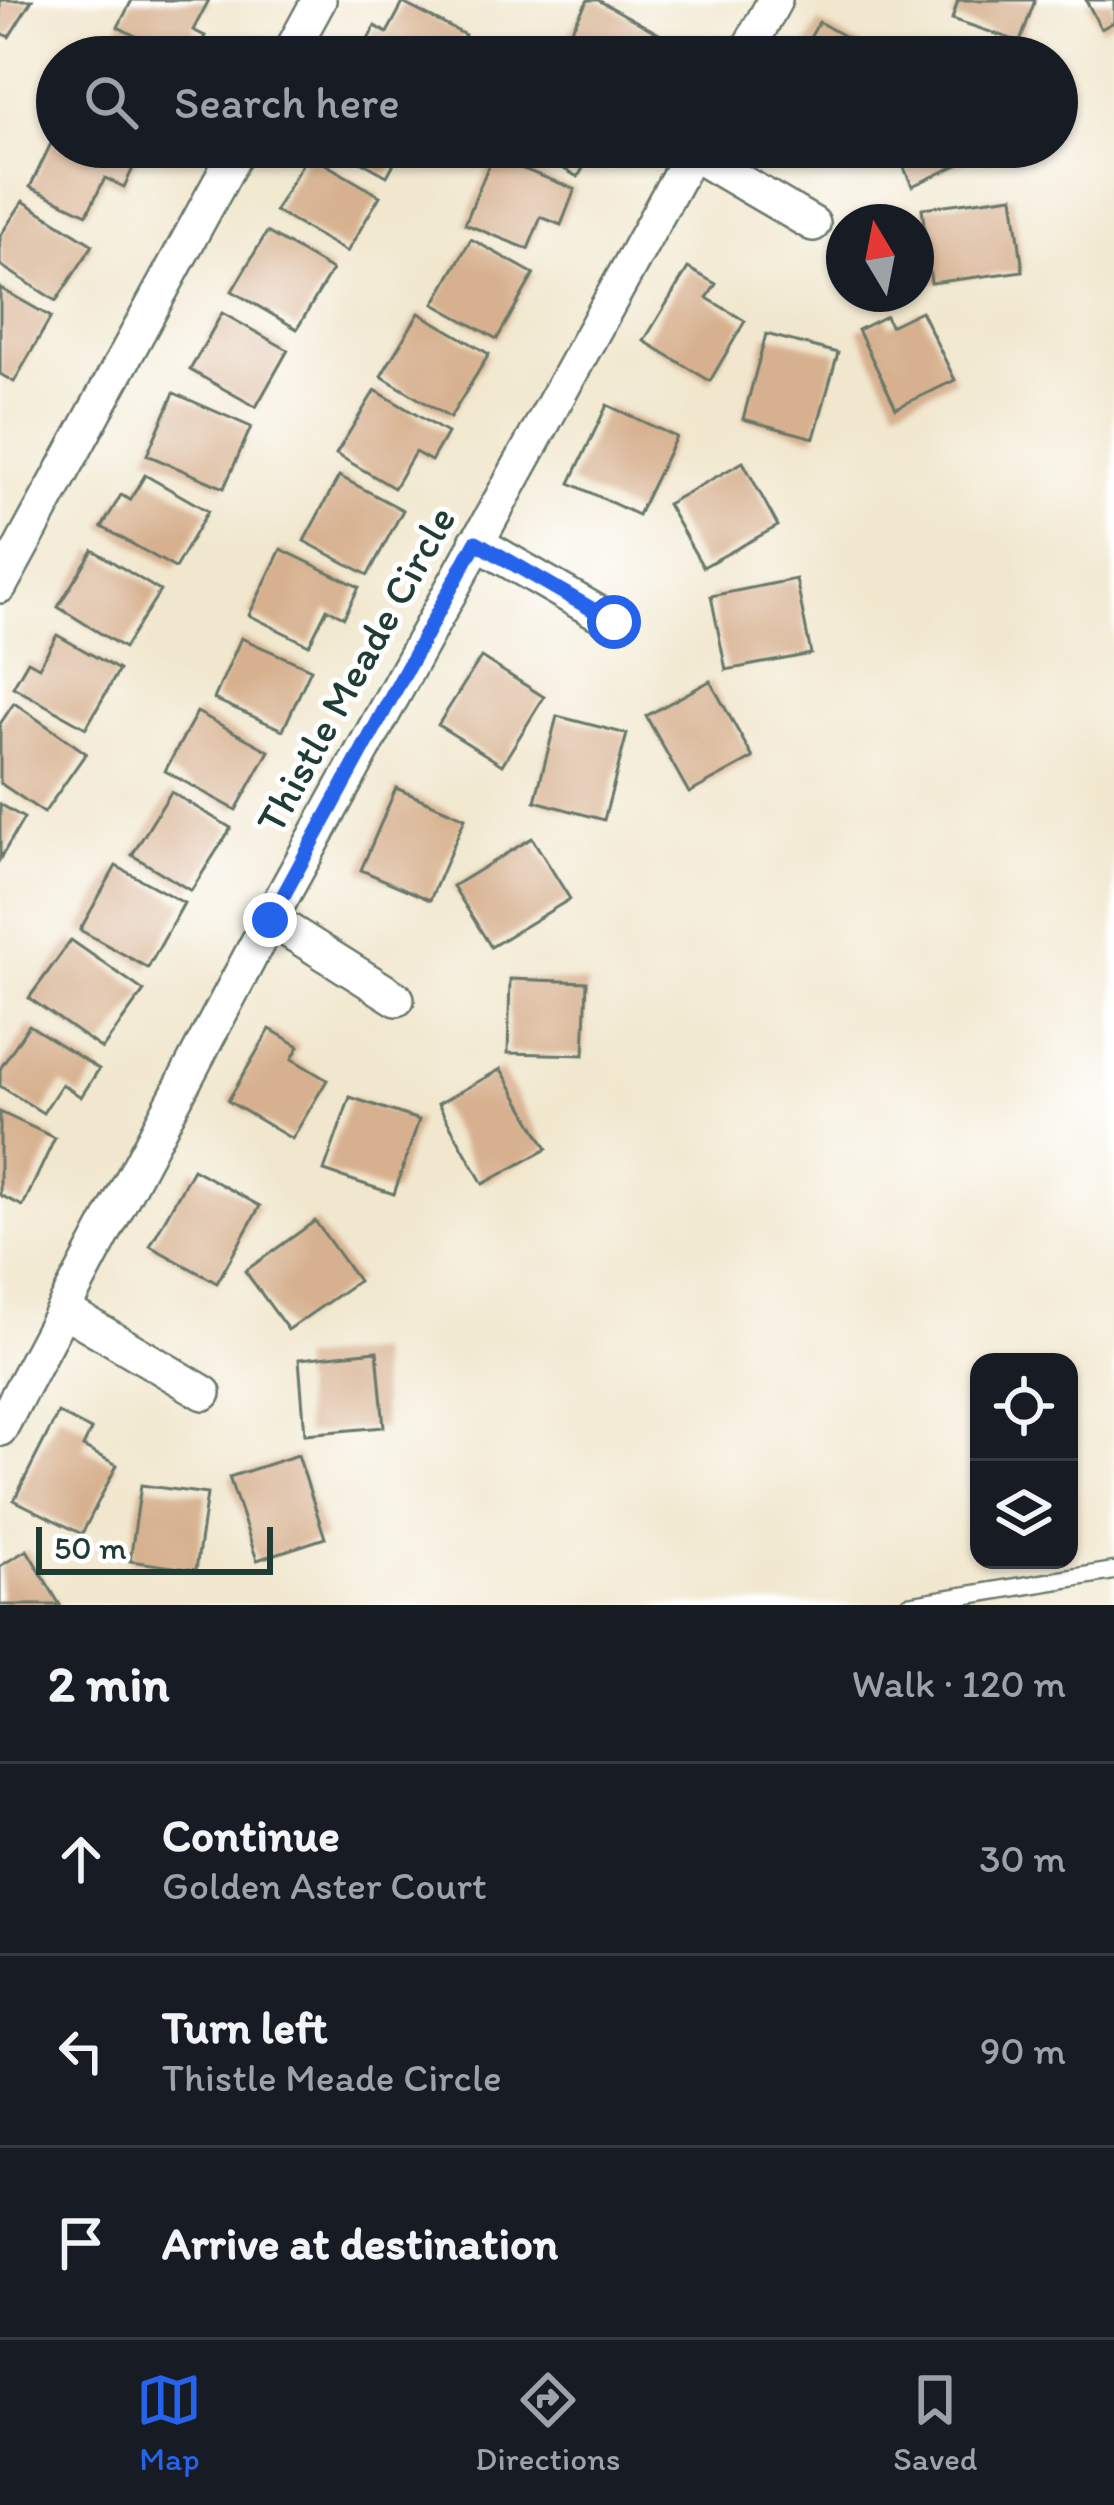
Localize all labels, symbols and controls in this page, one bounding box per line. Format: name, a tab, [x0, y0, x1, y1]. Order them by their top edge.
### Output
search box	[36, 36, 1078, 168]
icon: search	[78, 69, 144, 135]
text: Search here	[174, 75, 400, 129]
north arrow	[826, 204, 934, 312]
street label: Thistle Meade Circle	[244, 497, 466, 842]
route start	[587, 595, 641, 649]
route end	[243, 893, 297, 947]
map controls	[970, 1353, 1078, 1569]
button: locate	[970, 1353, 1078, 1461]
button: layers	[970, 1461, 1078, 1569]
scale bar	[36, 1521, 273, 1574]
text: 50 m	[54, 1528, 127, 1567]
text: 2 min	[48, 1653, 169, 1714]
text: Walk · 120 m	[852, 1660, 1066, 1707]
text: Continue	[162, 1808, 340, 1862]
icon: ahead	[48, 1826, 114, 1892]
text: 30 m	[979, 1835, 1066, 1882]
text: Golden Aster Court	[162, 1862, 487, 1909]
text: Turn left	[162, 2000, 328, 2054]
icon: left	[48, 2018, 114, 2084]
text: 90 m	[980, 2027, 1066, 2074]
text: Thistle Meade Circle	[162, 2054, 502, 2101]
icon: arrive	[48, 2210, 114, 2276]
text: Arrive at destination	[162, 2216, 558, 2270]
tab: Map	[136, 2367, 202, 2478]
tab: Directions	[475, 2367, 620, 2478]
tab: Saved	[893, 2367, 978, 2478]

